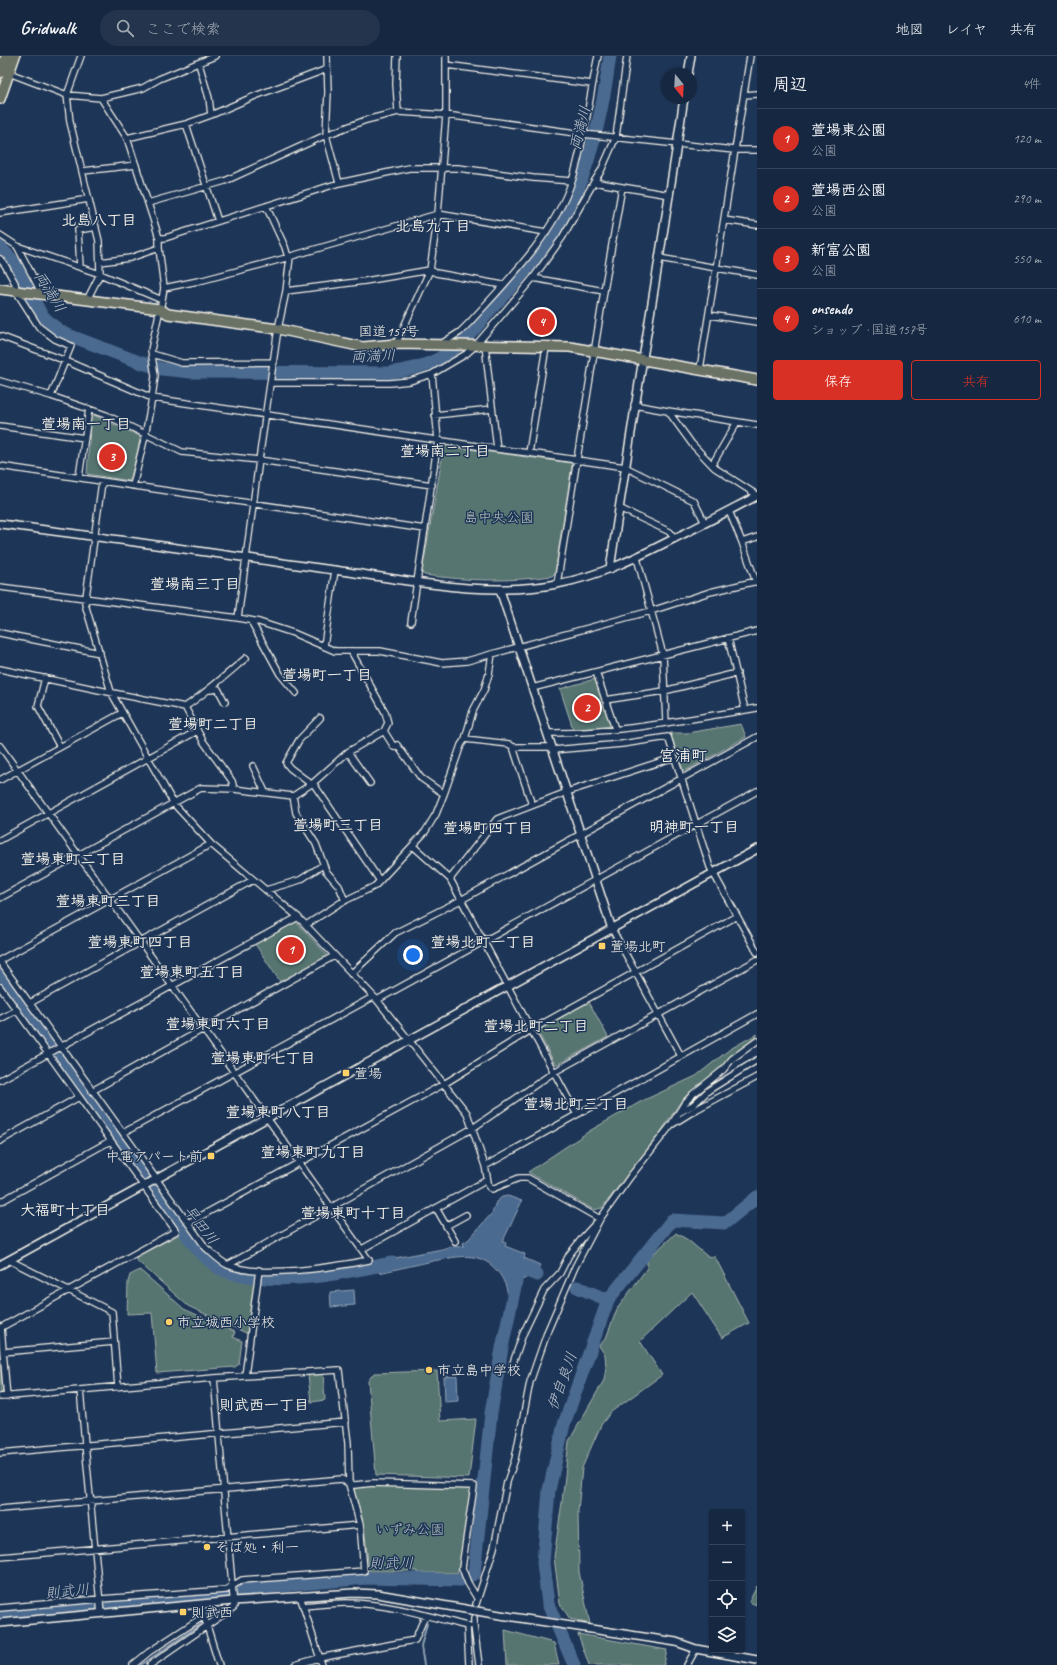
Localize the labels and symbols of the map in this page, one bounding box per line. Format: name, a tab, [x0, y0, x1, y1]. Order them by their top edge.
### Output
north arrow	[661, 68, 697, 104]
water label: 両満川	[566, 104, 595, 152]
district label: 北島八丁目	[61, 211, 137, 230]
district label: 北島九丁目	[395, 217, 471, 236]
water label: 両満川	[30, 268, 70, 316]
pin: 4	[529, 307, 555, 337]
street label: 国道157号	[359, 323, 419, 340]
water label: 両満川	[350, 346, 396, 367]
district label: 萱場南一丁目	[41, 415, 131, 434]
pin: 3	[99, 442, 125, 472]
district label: 萱場南二丁目	[400, 442, 490, 461]
park label: 島中央公園	[464, 509, 534, 526]
district label: 萱場南三丁目	[150, 575, 240, 594]
district label: 萱場町一丁目	[282, 666, 372, 685]
pin: 2	[574, 693, 600, 723]
district label: 萱場町二丁目	[168, 715, 258, 734]
district label: 宮浦町	[659, 746, 707, 766]
district label: 萱場町三丁目	[293, 816, 383, 835]
district label: 明神町一丁目	[649, 818, 739, 837]
district label: 萱場町四丁目	[443, 819, 533, 838]
district label: 萱場東町二丁目	[20, 850, 126, 869]
district label: 萱場東町三丁目	[55, 892, 161, 911]
district label: 萱場東町四丁目	[87, 933, 193, 952]
district label: 萱場北町一丁目	[430, 933, 536, 952]
pin: 1	[278, 935, 304, 965]
place label: 萱場北町	[610, 938, 666, 955]
marker: 萱場北町	[597, 941, 607, 951]
your location	[403, 945, 423, 965]
district label: 萱場東町五丁目	[139, 963, 245, 982]
district label: 萱場東町六丁目	[165, 1015, 271, 1034]
district label: 萱場北町二丁目	[483, 1017, 589, 1036]
district label: 萱場東町七丁目	[210, 1049, 316, 1068]
place label: 萱場	[354, 1065, 382, 1082]
marker: 萱場	[341, 1068, 351, 1078]
district label: 萱場北町三丁目	[523, 1095, 629, 1114]
district label: 萱場東町八丁目	[225, 1103, 331, 1122]
district label: 萱場東町九丁目	[260, 1143, 366, 1162]
place label: 中電アパート前	[106, 1148, 203, 1165]
marker: 中電アパート前	[206, 1151, 216, 1161]
district label: 大福町十丁目	[20, 1201, 110, 1220]
water label: 早田川	[179, 1202, 222, 1249]
district label: 萱場東町十丁目	[300, 1204, 406, 1223]
place label: 市立城西小学校	[177, 1314, 275, 1331]
marker: 市立城西小学校	[164, 1317, 174, 1327]
water label: 伊自良川	[543, 1350, 582, 1413]
place label: 市立島中学校	[437, 1362, 521, 1379]
marker: 市立島中学校	[424, 1365, 434, 1375]
district label: 則武西一丁目	[219, 1396, 309, 1415]
park label: いずみ公園	[376, 1521, 444, 1538]
place label: そば処・利一	[215, 1539, 299, 1556]
marker: そば処・利一	[202, 1542, 212, 1552]
water label: 則武川	[368, 1554, 414, 1573]
water label: 則武川	[44, 1580, 90, 1603]
place label: 則武西	[191, 1604, 233, 1621]
marker: 則武西	[178, 1607, 188, 1617]

